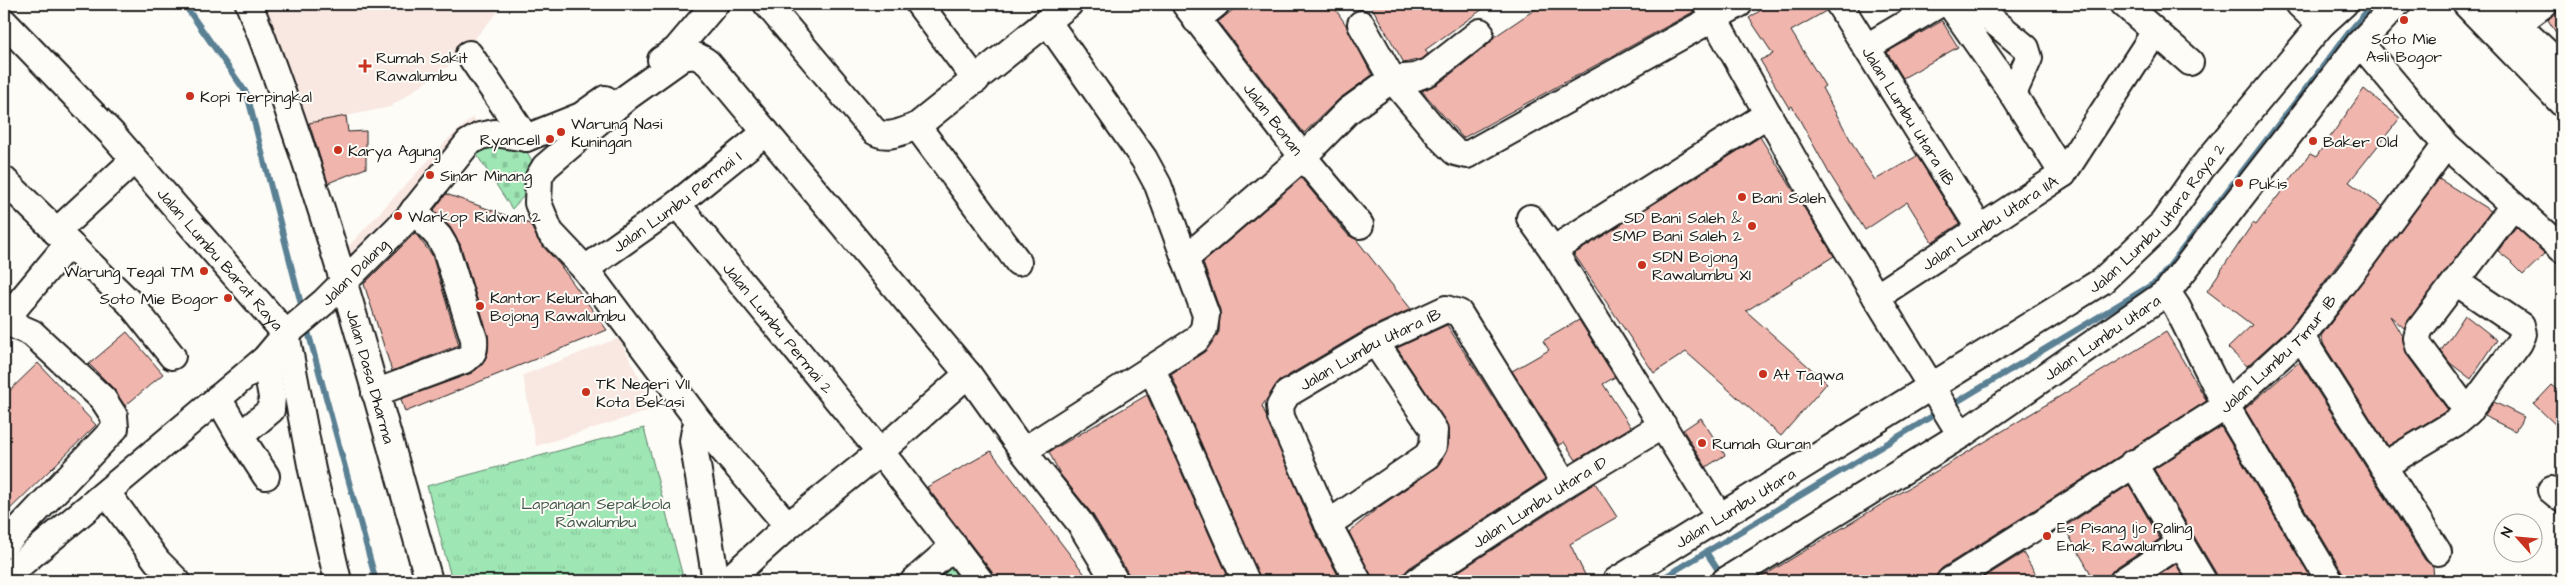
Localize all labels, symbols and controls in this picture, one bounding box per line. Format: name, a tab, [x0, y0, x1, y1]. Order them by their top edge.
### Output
marker: Soto Mie Asli Bogor	[2398, 14, 2410, 26]
place label: Soto Mie Asli Bogor	[2366, 28, 2442, 69]
street label: Jalan Lumbu Utara IIB	[1856, 43, 1960, 191]
place label: Rumah Sakit Rawalumbu	[376, 47, 468, 87]
marker: Rumah Sakit Rawalumbu	[358, 59, 372, 73]
street label: Jalan Bonan	[1238, 79, 1308, 160]
place label: Kopi Terpingkal	[200, 86, 312, 109]
marker: Kopi Terpingkal	[184, 90, 196, 102]
place label: Warung Nasi Kuningan	[571, 113, 663, 154]
marker: Warung Nasi Kuningan	[555, 126, 567, 138]
place label: Ryancell	[480, 129, 540, 152]
place label: Baker Old	[2323, 131, 2398, 153]
marker: Ryancell	[544, 133, 556, 145]
marker: Baker Old	[2307, 135, 2319, 147]
street label: Jalan Lumbu Utara Raya 2	[2085, 138, 2230, 299]
place label: Karya Agung	[348, 140, 441, 163]
marker: Karya Agung	[332, 144, 344, 156]
street label: Jalan Lumbu Permai I	[608, 146, 746, 258]
place label: Sinar Minang	[440, 165, 532, 188]
marker: Sinar Minang	[424, 169, 436, 181]
street label: Jalan Lumbu Utara IIA	[1918, 170, 2063, 276]
place label: Pukis	[2249, 173, 2288, 195]
marker: Pukis	[2233, 177, 2245, 189]
street label: Jalan Lumbu Barat Raya	[152, 183, 288, 336]
place label: Bani Saleh	[1752, 187, 1826, 209]
marker: Bani Saleh	[1736, 191, 1748, 203]
place label: Warkop Ridwan 2	[408, 206, 541, 228]
place label: SD Bani Saleh & SMP Bani Saleh 2	[1612, 207, 1742, 247]
marker: Warkop Ridwan 2	[392, 210, 404, 222]
marker: SD Bani Saleh & SMP Bani Saleh 2	[1746, 220, 1758, 232]
street label: Jalan Dalang	[317, 234, 394, 311]
place label: SDN Bojong Rawalumbu XI	[1652, 246, 1751, 286]
street label: Jalan Lumbu Permai 2	[717, 258, 838, 398]
marker: SDN Bojong Rawalumbu XI	[1636, 259, 1648, 271]
place label: Warung Tegal TM	[64, 261, 194, 284]
marker: Warung Tegal TM	[198, 265, 210, 277]
place label: Kantor Kelurahan Bojong Rawalumbu	[490, 287, 626, 328]
place label: Soto Mie Bogor	[100, 288, 218, 311]
street label: Jalan Lumbu Utara	[2040, 290, 2165, 386]
street label: Jalan Lumbu Timur 1B	[2216, 290, 2342, 419]
marker: Soto Mie Bogor	[222, 292, 234, 304]
marker: Kantor Kelurahan Bojong Rawalumbu	[474, 300, 486, 312]
street label: Jalan Lumbu Utara IB	[1296, 303, 1445, 396]
street label: Jalan Dasa Dharma	[340, 307, 400, 446]
place label: At Taqwa	[1773, 364, 1844, 386]
marker: At Taqwa	[1757, 368, 1769, 380]
place label: TK Negeri VII Kota Bekasi	[596, 373, 690, 413]
marker: TK Negeri VII Kota Bekasi	[580, 386, 592, 398]
place label: Rumah Quran	[1712, 433, 1811, 455]
marker: Rumah Quran	[1696, 437, 1708, 449]
street label: Jalan Lumbu Utara 1D	[1468, 451, 1612, 554]
street label: Jalan Lumbu Utara	[1671, 463, 1800, 554]
park label: Lapangan Sepakbola Rawalumbu	[521, 493, 671, 533]
north arrow	[2494, 512, 2544, 562]
place label: Es Pisang Ijo Paling Enak, Rawalumbu	[2057, 517, 2193, 557]
text: N	[2496, 524, 2518, 541]
marker: Es Pisang Ijo Paling Enak, Rawalumbu	[2041, 530, 2053, 542]

